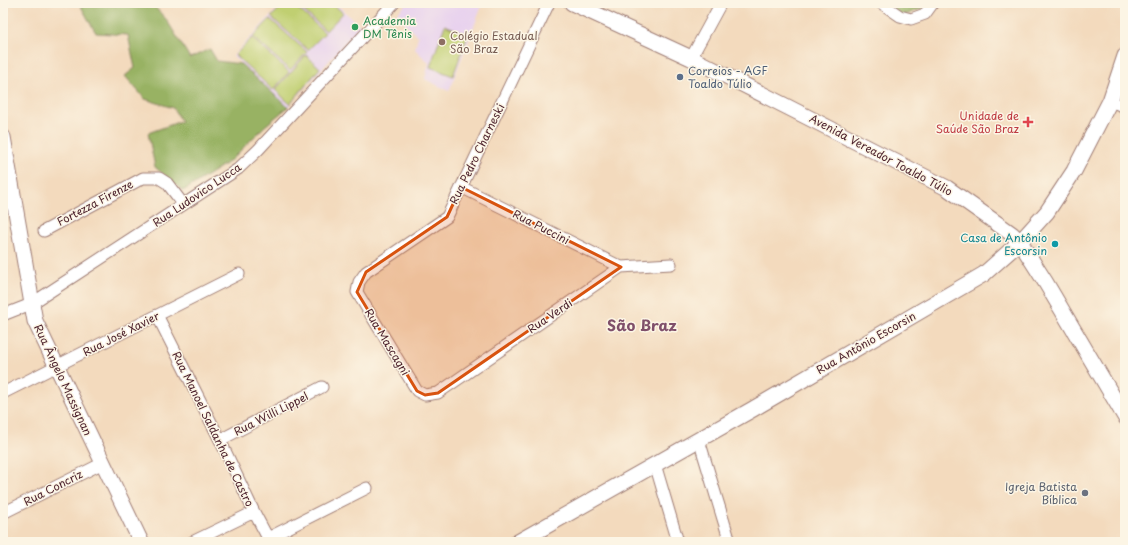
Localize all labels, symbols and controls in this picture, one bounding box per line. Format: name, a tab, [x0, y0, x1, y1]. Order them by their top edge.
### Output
place label: Academia DM Tênis	[363, 12, 416, 42]
marker: Academia DM Tênis	[350, 22, 360, 32]
place label: Colégio Estadual São Braz	[450, 27, 537, 57]
marker: Colégio Estadual São Braz	[437, 37, 447, 47]
place label: Correios - AGF Toaldo Túlio	[688, 62, 768, 92]
marker: Correios - AGF Toaldo Túlio	[675, 72, 685, 82]
street label: Rua Pedro Charneski	[445, 101, 508, 207]
place label: Unidade de Saúde São Braz	[936, 107, 1019, 137]
street label: Avenida Vereador Toaldo Túlio	[807, 110, 956, 200]
marker: Unidade de Saúde São Braz	[1022, 116, 1034, 128]
street label: Rua Ludovico Lucca	[149, 158, 245, 231]
street label: Fortezza Firenze	[54, 175, 136, 230]
street label: Rua Puccini	[510, 205, 573, 248]
place label: Casa de Antônio Escorsin	[960, 229, 1047, 259]
marker: Casa de Antônio Escorsin	[1050, 239, 1060, 249]
street label: Rua Verdi	[524, 294, 576, 337]
street label: Rua Mascagni	[361, 305, 414, 378]
street label: Rua José Xavier	[80, 307, 162, 360]
street label: Rua Antônio Escorsin	[813, 307, 919, 378]
district label: São Braz	[607, 313, 677, 336]
street label: Rua Ângelo Massignan	[30, 321, 97, 438]
street label: Rua Manoel Saldanha de Castro	[168, 348, 259, 509]
street label: Rua Willi Lippel	[231, 387, 311, 440]
street label: Rua Concriz	[20, 465, 85, 510]
place label: Igreja Batista Bíblica	[1005, 478, 1077, 508]
marker: Igreja Batista Bíblica	[1080, 488, 1090, 498]

